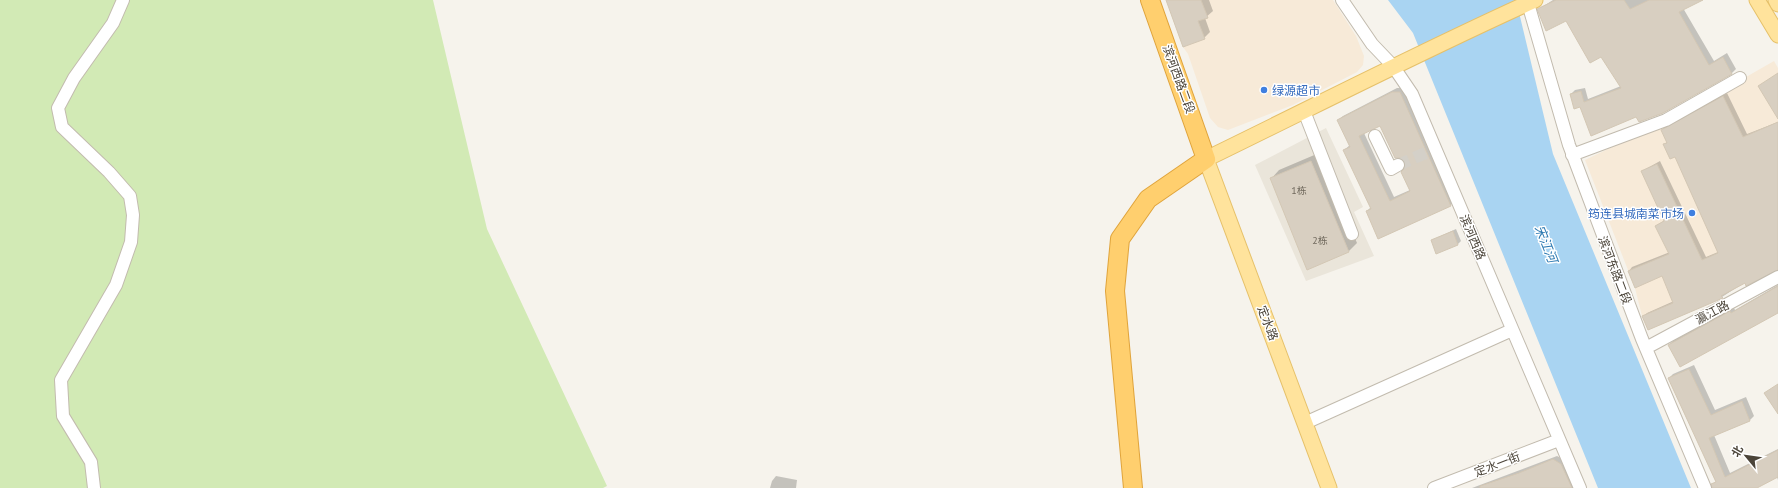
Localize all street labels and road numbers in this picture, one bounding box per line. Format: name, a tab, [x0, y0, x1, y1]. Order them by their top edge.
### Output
street label: 滨河西路二段	[1160, 43, 1198, 115]
street label: 滨河西路	[1457, 212, 1489, 262]
street label: 滨河东路二段	[1595, 234, 1635, 306]
street label: 瀛江路	[1693, 297, 1731, 327]
street label: 定水路	[1255, 304, 1281, 342]
street label: 定水一街	[1472, 448, 1522, 480]

